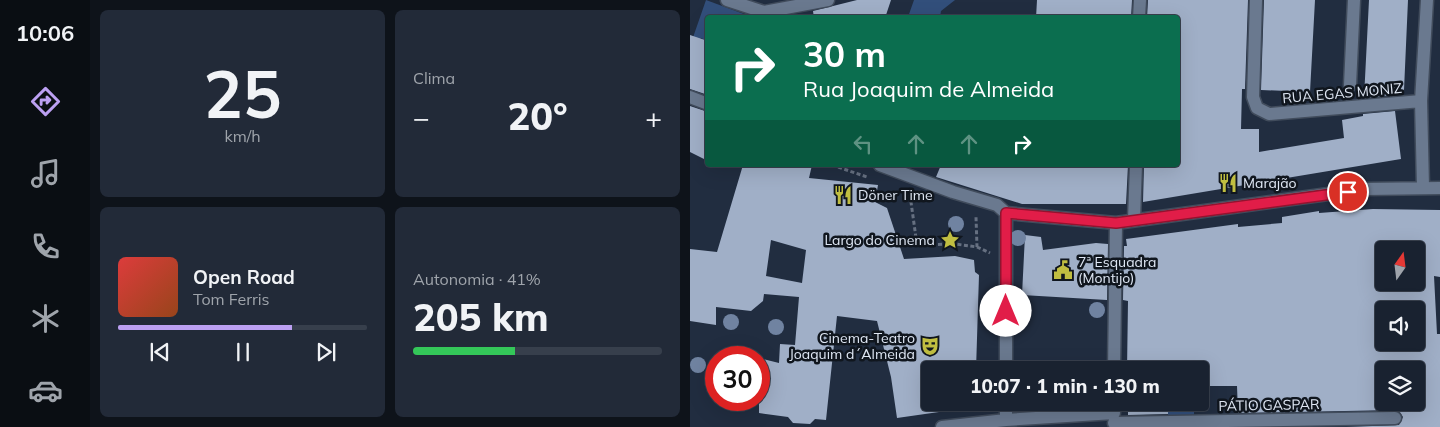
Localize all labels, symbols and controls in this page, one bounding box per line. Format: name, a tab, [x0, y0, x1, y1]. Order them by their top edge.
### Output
text: 10:06	[16, 19, 74, 47]
text: 30 m	[803, 32, 886, 76]
icon: right	[720, 35, 785, 100]
text: 25	[203, 53, 282, 134]
text: Clima	[413, 68, 455, 88]
text: Rua Joaquim de Almeida	[803, 75, 1054, 103]
street label: RUA EGAS MONIZ	[1281, 79, 1403, 107]
icon: directions	[28, 84, 63, 119]
text: 20°	[507, 92, 568, 140]
text: −	[413, 100, 430, 135]
text: +	[645, 100, 662, 135]
text: km/h	[224, 126, 261, 146]
icon: left	[849, 130, 877, 158]
icon: ahead	[902, 130, 930, 158]
icon: ahead	[955, 130, 983, 158]
icon: right	[1008, 130, 1036, 158]
icon: music	[28, 156, 63, 191]
pin	[1327, 171, 1369, 213]
restaurant icon: Marajão	[1217, 172, 1239, 194]
place label: Marajão	[1243, 174, 1297, 192]
icon: arrive	[1334, 178, 1362, 206]
restaurant icon: Döner Time	[832, 184, 854, 206]
place label: Döner Time	[858, 186, 933, 204]
icon: phone	[28, 229, 63, 264]
place icon: Largo do Cinema	[939, 229, 961, 251]
place label: Largo do Cinema	[824, 231, 935, 249]
north arrow	[1375, 241, 1425, 291]
map controls	[1375, 241, 1425, 411]
place label: 7ª Esquadra (Montijo)	[1078, 253, 1156, 287]
public building icon: 7ª Esquadra (Montijo)	[1052, 259, 1074, 281]
text: Open Road	[193, 265, 295, 289]
text: Autonomia · 41%	[413, 269, 541, 289]
position arrow	[979, 284, 1031, 336]
text: Tom Ferris	[193, 289, 270, 309]
text: 205 km	[413, 293, 549, 341]
icon: climate	[28, 301, 63, 336]
button: sound	[1375, 301, 1425, 351]
place label: Cinema-Teatro Joaquim d´Almeida	[789, 329, 915, 363]
theatre icon: Cinema-Teatro Joaquim d´Almeida	[919, 335, 941, 357]
icon: previous	[146, 338, 174, 366]
icon: pause	[229, 338, 257, 366]
icon: next	[312, 338, 340, 366]
speed limit sign: 30	[705, 346, 770, 411]
button: layers	[1375, 361, 1425, 411]
icon: car	[28, 373, 63, 408]
text: 10:07 · 1 min · 130 m	[970, 374, 1160, 398]
street label: PÁTIO GASPAR	[1218, 395, 1320, 415]

